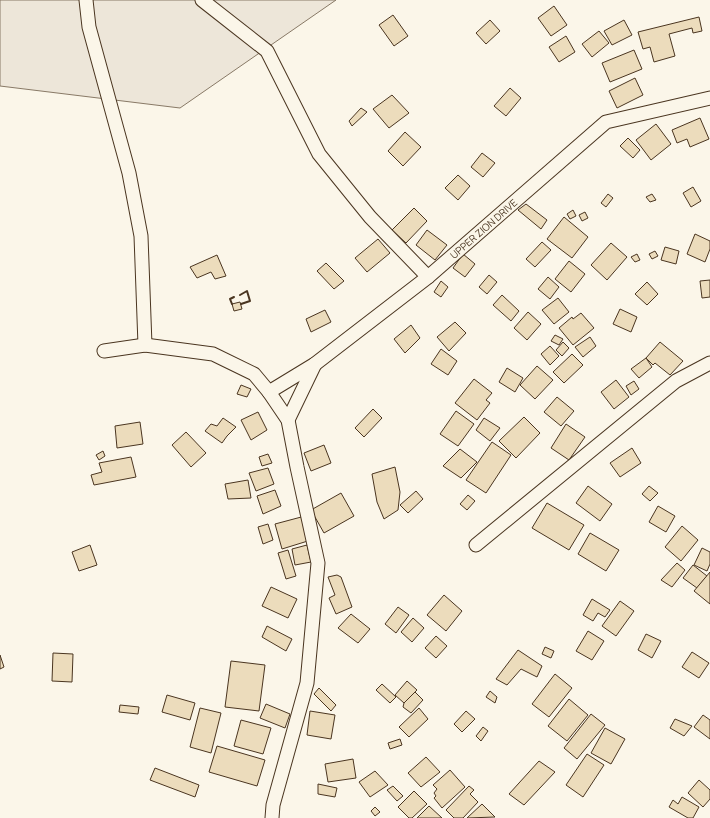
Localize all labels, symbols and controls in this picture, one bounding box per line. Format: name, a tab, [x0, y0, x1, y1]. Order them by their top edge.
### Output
street label: UPPER ZION DRIVE	[447, 195, 520, 262]

